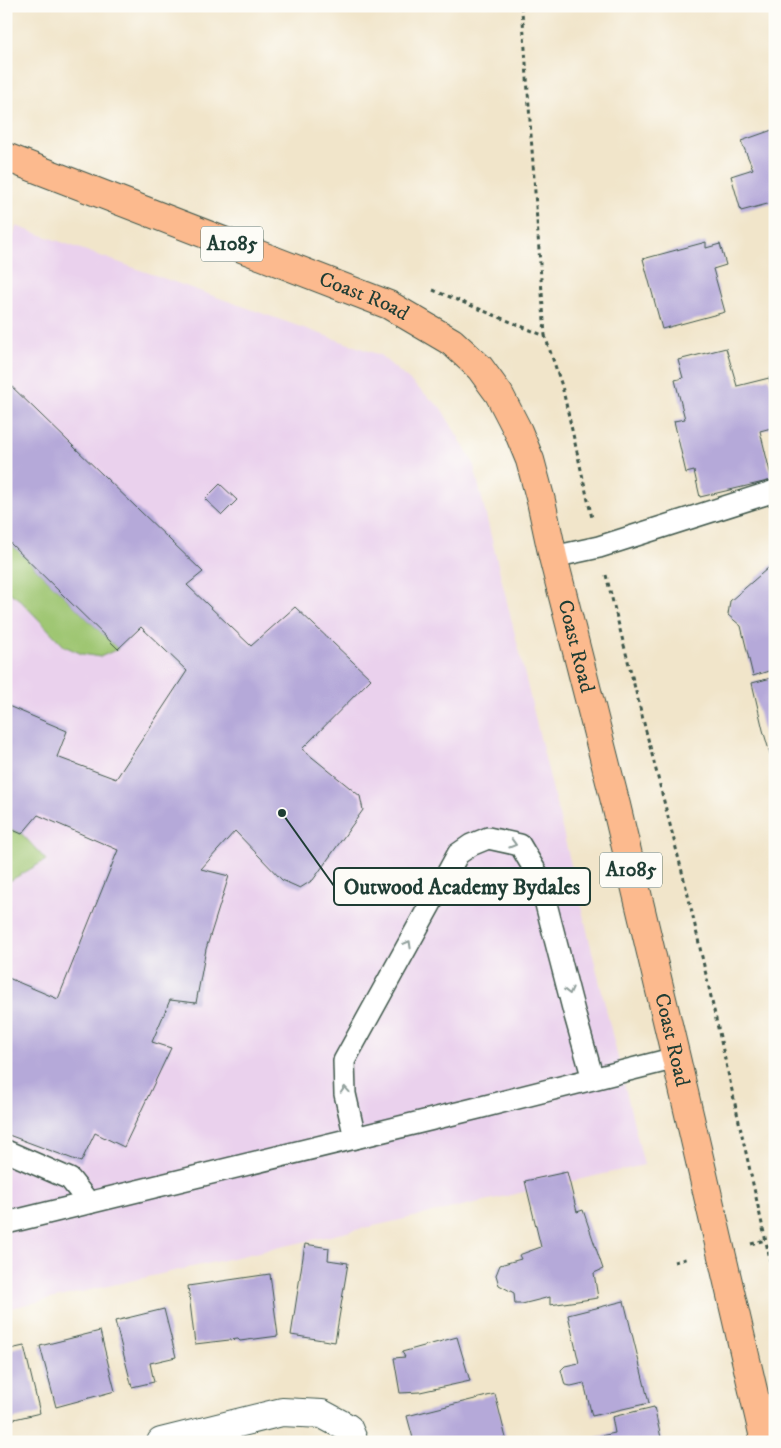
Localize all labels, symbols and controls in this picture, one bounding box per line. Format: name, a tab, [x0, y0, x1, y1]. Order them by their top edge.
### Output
road number: A1085	[201, 226, 263, 262]
street label: Coast Road	[315, 266, 414, 327]
street label: Coast Road	[551, 597, 600, 696]
one-way arrow	[508, 839, 516, 849]
road number: A1085	[600, 852, 662, 888]
callout: Outwood Academy Bydales	[334, 868, 590, 905]
text: Outwood Academy Bydales	[344, 874, 581, 901]
one-way arrow	[402, 940, 412, 949]
one-way arrow	[563, 987, 573, 995]
street label: Coast Road	[648, 991, 695, 1089]
one-way arrow	[340, 1086, 351, 1094]

